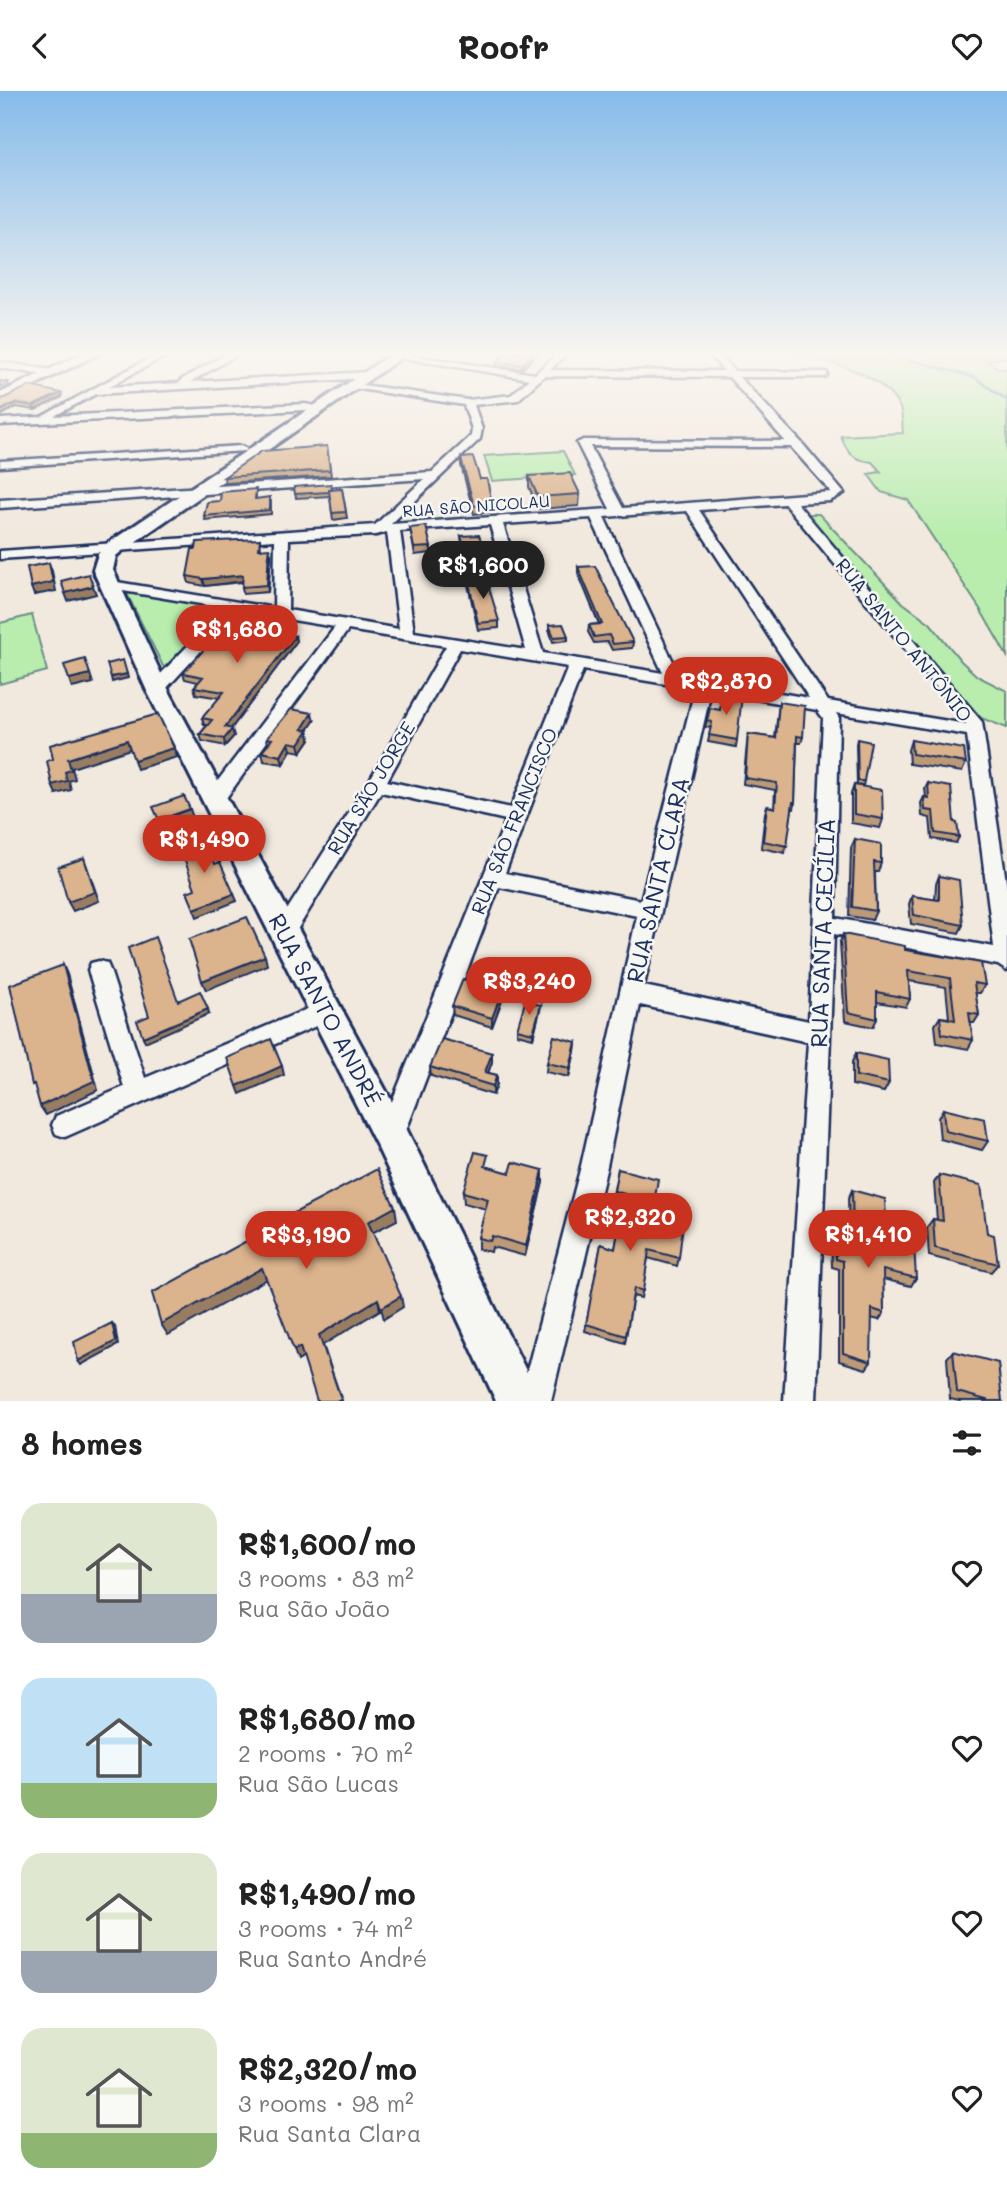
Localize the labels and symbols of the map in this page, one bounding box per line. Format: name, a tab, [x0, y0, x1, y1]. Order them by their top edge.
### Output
street label: RUA SÃO NICOLAU	[402, 490, 550, 521]
pin: R$1,600	[418, 541, 548, 601]
street label: RUA SANTO ANTÔNIO	[831, 553, 978, 727]
pin: R$1,680	[172, 605, 302, 665]
pin: R$2,870	[661, 657, 791, 717]
street label: RUA SÃO JORGE	[321, 717, 420, 859]
street label: RUA SÃO FRANCISCO	[465, 724, 562, 918]
street label: RUA SANTA CLARA	[619, 774, 695, 986]
pin: R$1,490	[139, 815, 269, 875]
street label: RUA SANTA CECÍLIA	[803, 818, 841, 1048]
street label: RUA SANTO ANDRÉ	[262, 908, 389, 1111]
pin: R$3,240	[464, 957, 594, 1017]
pin: R$2,320	[565, 1193, 695, 1253]
pin: R$3,190	[241, 1211, 371, 1271]
pin: R$1,410	[803, 1211, 933, 1270]

